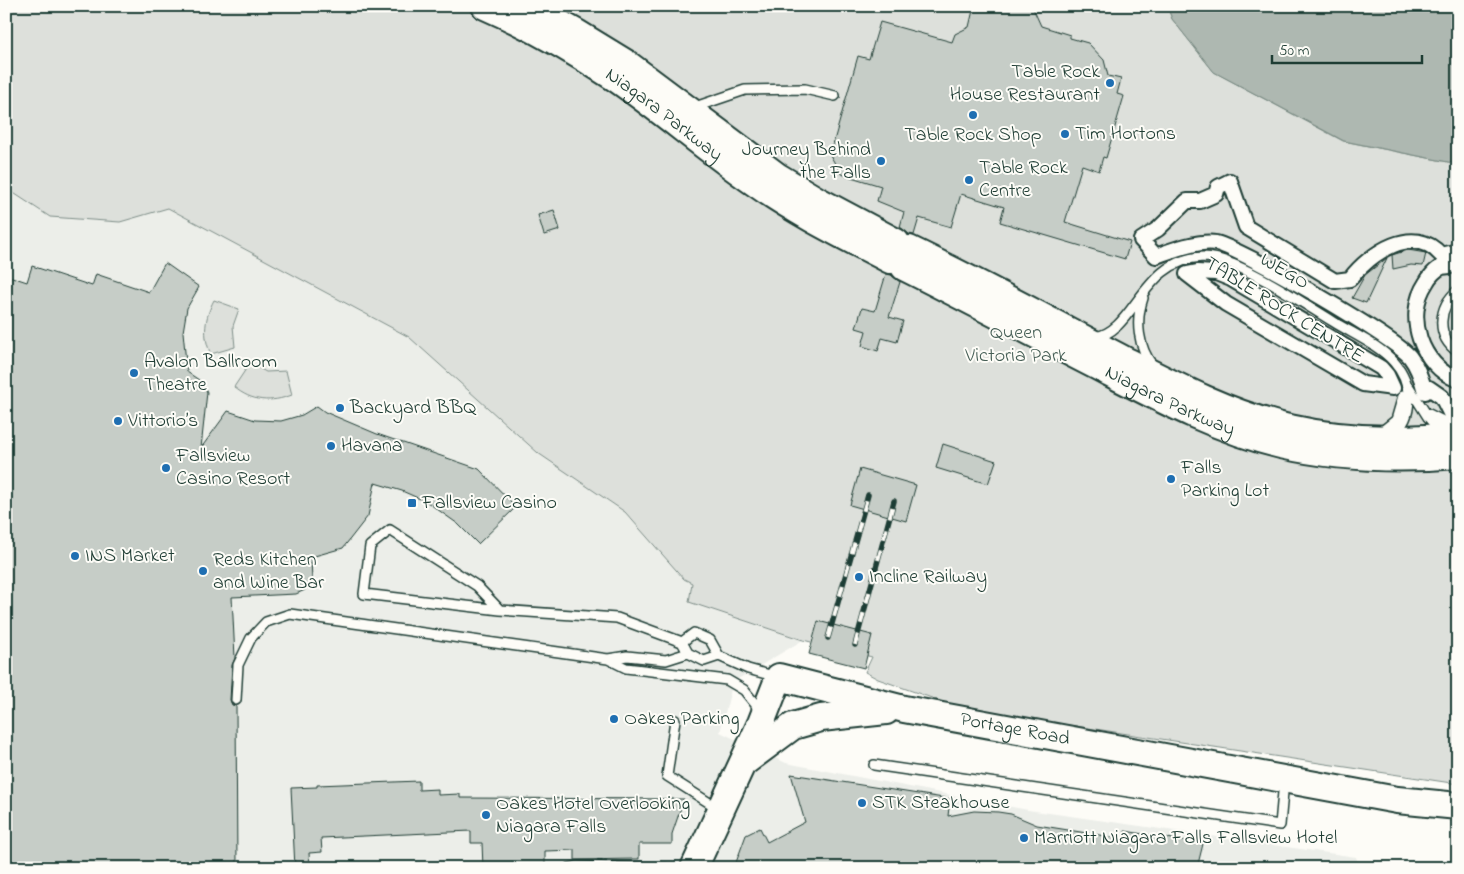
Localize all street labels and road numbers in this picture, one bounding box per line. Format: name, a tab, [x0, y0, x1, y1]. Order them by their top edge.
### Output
street label: Niagara Parkway	[599, 61, 729, 169]
street label: WEGO	[1254, 246, 1314, 298]
street label: TABLE ROCK CENTRE	[1199, 250, 1369, 372]
street label: Niagara Parkway	[1100, 358, 1239, 444]
street label: Portage Road	[958, 705, 1072, 754]

